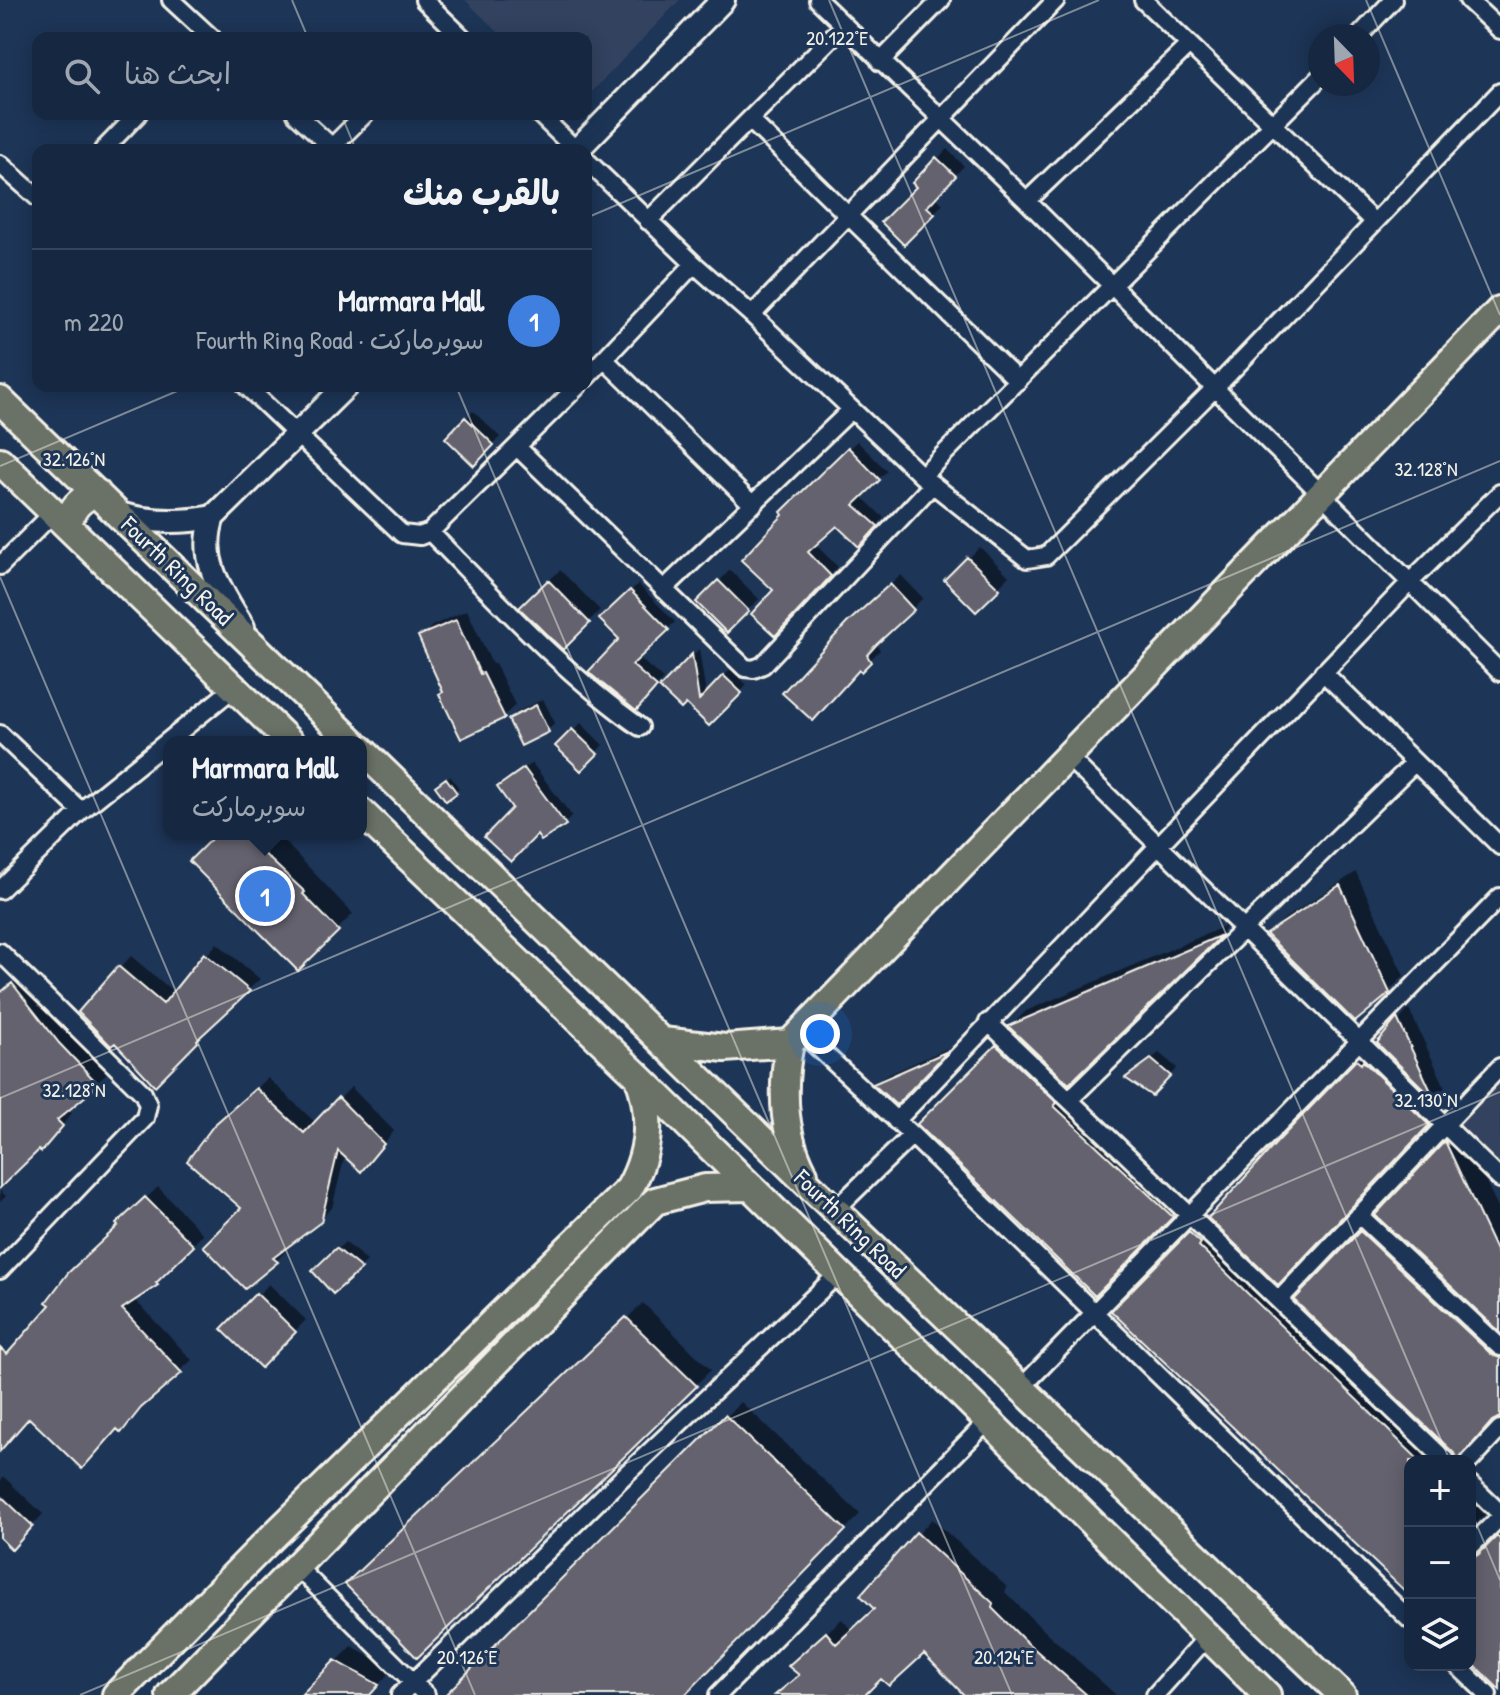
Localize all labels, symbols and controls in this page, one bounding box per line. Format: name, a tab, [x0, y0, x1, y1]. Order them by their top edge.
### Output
text: 20.122°E	[806, 24, 868, 51]
north arrow	[1308, 24, 1380, 96]
search box	[32, 32, 592, 120]
text: ابحث هنا	[124, 53, 231, 93]
icon: search	[60, 54, 104, 98]
text: بالقرب منك	[403, 170, 560, 216]
text: Marmara Mall	[338, 280, 484, 320]
text: 220 m	[64, 304, 124, 339]
text: 1	[529, 304, 539, 339]
text: سوبرماركت · Fourth Ring Road	[197, 322, 484, 357]
text: 32.126°N	[43, 445, 105, 472]
text: 32.128°N	[1394, 455, 1458, 482]
street label: Fourth Ring Road	[114, 508, 241, 632]
popup	[163, 736, 367, 840]
text: Marmara Mall	[192, 747, 338, 787]
text: سوبرماركت	[192, 789, 306, 824]
pin: 1	[239, 866, 291, 926]
your location	[800, 1014, 840, 1054]
text: 32.128°N	[42, 1076, 106, 1103]
text: 32.130°N	[1394, 1086, 1458, 1113]
street label: Fourth Ring Road	[787, 1161, 914, 1285]
map controls	[1404, 1455, 1476, 1671]
button: +	[1404, 1455, 1476, 1527]
button: −	[1404, 1527, 1476, 1599]
button: layers	[1404, 1599, 1476, 1671]
text: 20.126°E	[437, 1643, 497, 1670]
text: 20.124°E	[974, 1643, 1034, 1670]

